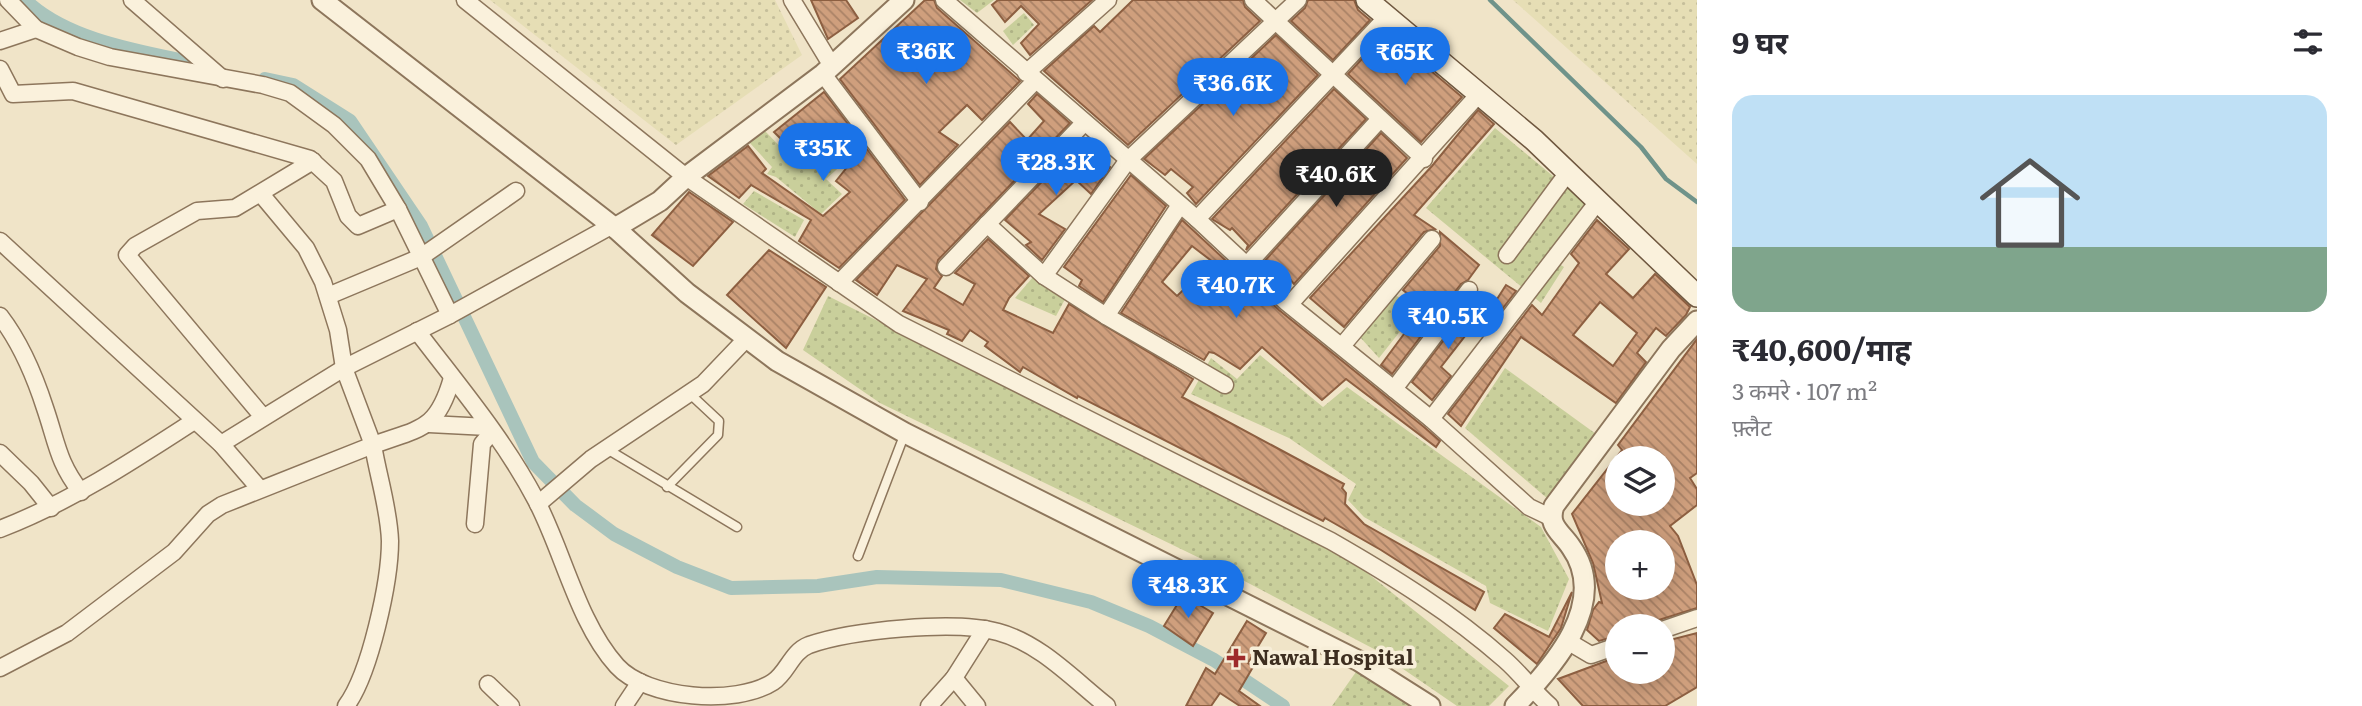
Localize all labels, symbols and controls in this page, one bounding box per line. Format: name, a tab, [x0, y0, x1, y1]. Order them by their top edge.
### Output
text: 9 घर	[1732, 19, 1788, 63]
icon: filters	[2289, 23, 2327, 61]
pin: ₹36K	[885, 27, 967, 86]
pin: ₹65K	[1364, 28, 1446, 87]
text: ₹36K	[897, 32, 955, 66]
text: ₹65K	[1376, 33, 1434, 67]
pin: ₹36.6K	[1176, 58, 1290, 118]
text: ₹36.6K	[1193, 64, 1273, 98]
pin: ₹35K	[782, 124, 864, 183]
text: ₹35K	[794, 129, 852, 163]
pin: ₹28.3K	[999, 138, 1113, 197]
icon: home	[1967, 140, 2093, 266]
text: ₹28.3K	[1017, 143, 1095, 177]
pin: ₹40.6K	[1279, 150, 1393, 209]
text: ₹40.6K	[1295, 155, 1377, 189]
pin: ₹40.7K	[1179, 260, 1293, 320]
text: ₹40.7K	[1197, 266, 1275, 300]
pin: ₹40.5K	[1391, 292, 1505, 351]
text: ₹40.5K	[1408, 297, 1488, 331]
text: ₹40,600/माह	[1732, 326, 1911, 370]
text: 3 कमरे · 107 m²	[1732, 373, 1877, 407]
text: फ़्लैट	[1732, 409, 1772, 443]
map controls	[1605, 446, 1675, 684]
button: layers	[1605, 446, 1675, 516]
button: +	[1605, 530, 1675, 600]
pin: ₹48.3K	[1131, 560, 1245, 620]
text: ₹48.3K	[1148, 566, 1228, 600]
button: −	[1605, 614, 1675, 684]
place label: Nawal Hospital	[1252, 640, 1414, 671]
marker: Nawal Hospital	[1226, 648, 1246, 668]

